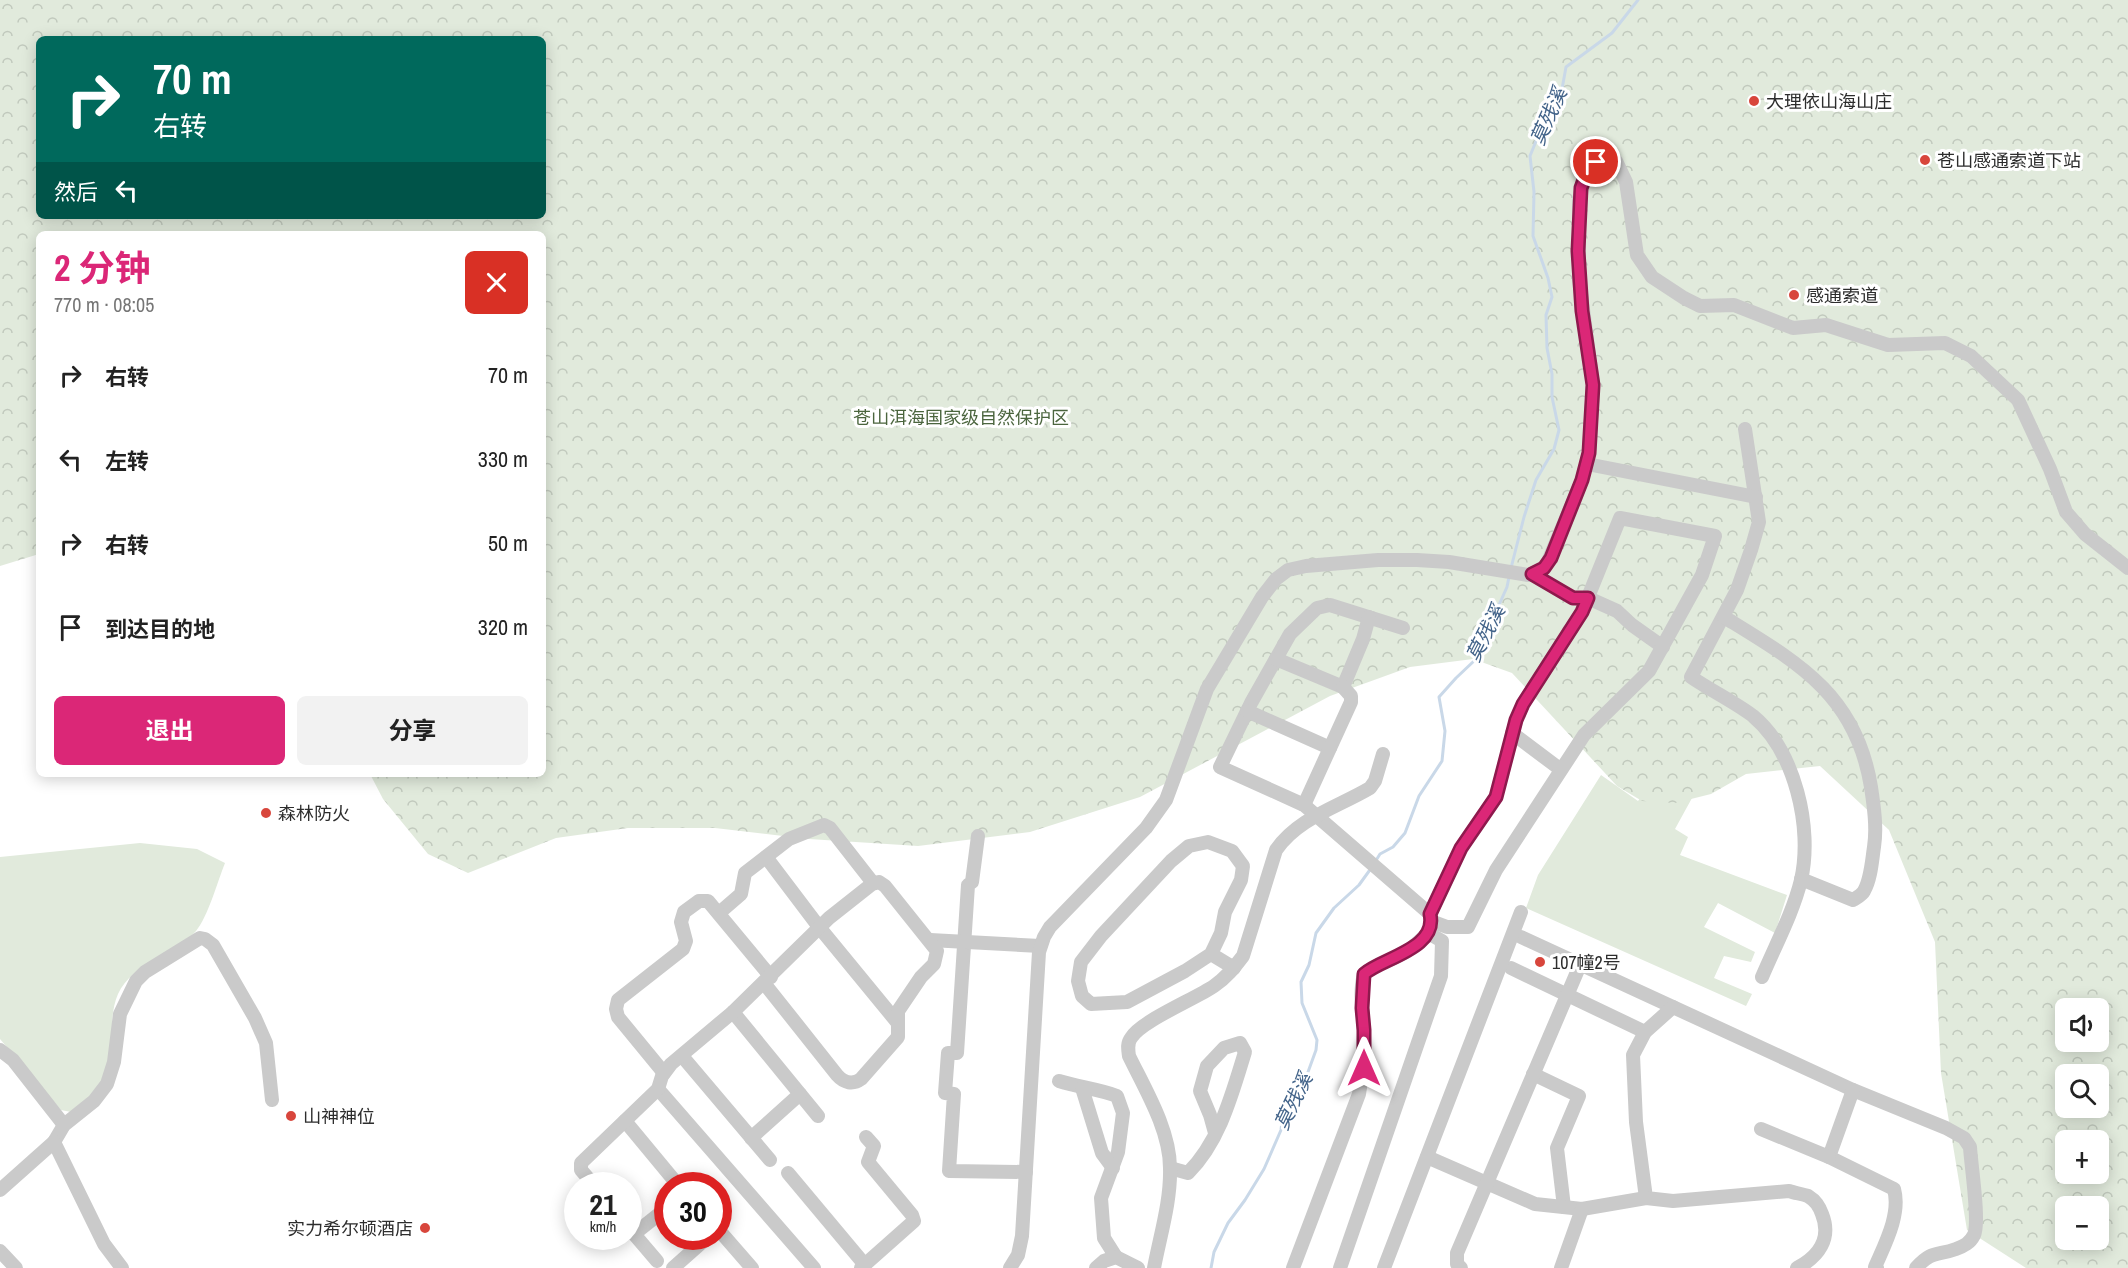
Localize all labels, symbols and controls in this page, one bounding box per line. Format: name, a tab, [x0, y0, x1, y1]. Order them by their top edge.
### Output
text: 70 m	[153, 51, 232, 107]
icon: right	[54, 60, 132, 138]
water label: 莫残溪	[1523, 81, 1573, 149]
place label: 大理依山海山庄	[1766, 89, 1892, 114]
marker: 大理依山海山庄	[1747, 94, 1761, 108]
text: 右转	[153, 108, 207, 144]
pin	[1570, 136, 1621, 187]
icon: arrive	[1579, 145, 1612, 178]
place label: 苍山感通索道下站	[1937, 148, 2081, 173]
marker: 苍山感通索道下站	[1918, 153, 1932, 167]
icon: left	[110, 174, 143, 207]
text: 然后	[54, 177, 98, 207]
text: 2 分钟	[54, 244, 151, 292]
button: close	[465, 251, 528, 314]
place label: 感通索道	[1806, 283, 1878, 308]
marker: 感通索道	[1787, 288, 1801, 302]
text: 770 m · 08:05	[54, 291, 154, 318]
icon: right	[54, 359, 87, 392]
text: 70 m	[488, 360, 528, 390]
text: 右转	[105, 362, 149, 392]
park label: 苍山洱海国家级自然保护区	[853, 405, 1069, 430]
icon: left	[54, 443, 87, 476]
text: 330 m	[478, 444, 528, 474]
text: 左转	[105, 446, 149, 476]
icon: right	[54, 527, 87, 560]
text: 50 m	[488, 528, 528, 558]
text: 右转	[105, 530, 149, 560]
water label: 莫残溪	[1459, 598, 1512, 666]
icon: arrive	[54, 611, 87, 644]
text: 320 m	[478, 612, 528, 642]
text: 到达目的地	[105, 614, 215, 644]
button: 退出	[54, 696, 285, 765]
button: 分享	[297, 696, 528, 765]
place label: 森林防火	[278, 801, 350, 826]
marker: 森林防火	[259, 806, 273, 820]
place label: 107幢2号	[1552, 950, 1621, 975]
marker: 107幢2号	[1533, 955, 1547, 969]
map controls	[2055, 998, 2109, 1250]
button: sound	[2055, 998, 2109, 1052]
position arrow	[1332, 1036, 1396, 1100]
button: search	[2055, 1064, 2109, 1118]
water label: 莫残溪	[1268, 1066, 1319, 1134]
place label: 山神神位	[303, 1104, 375, 1129]
marker: 山神神位	[284, 1109, 298, 1123]
button: +	[2055, 1130, 2109, 1184]
speed limit sign: 30	[654, 1172, 732, 1250]
text: 21	[589, 1184, 617, 1224]
button: −	[2055, 1196, 2109, 1250]
place label: 实力希尔顿酒店	[287, 1216, 413, 1241]
text: km/h	[590, 1216, 616, 1237]
marker: 实力希尔顿酒店	[418, 1221, 432, 1235]

